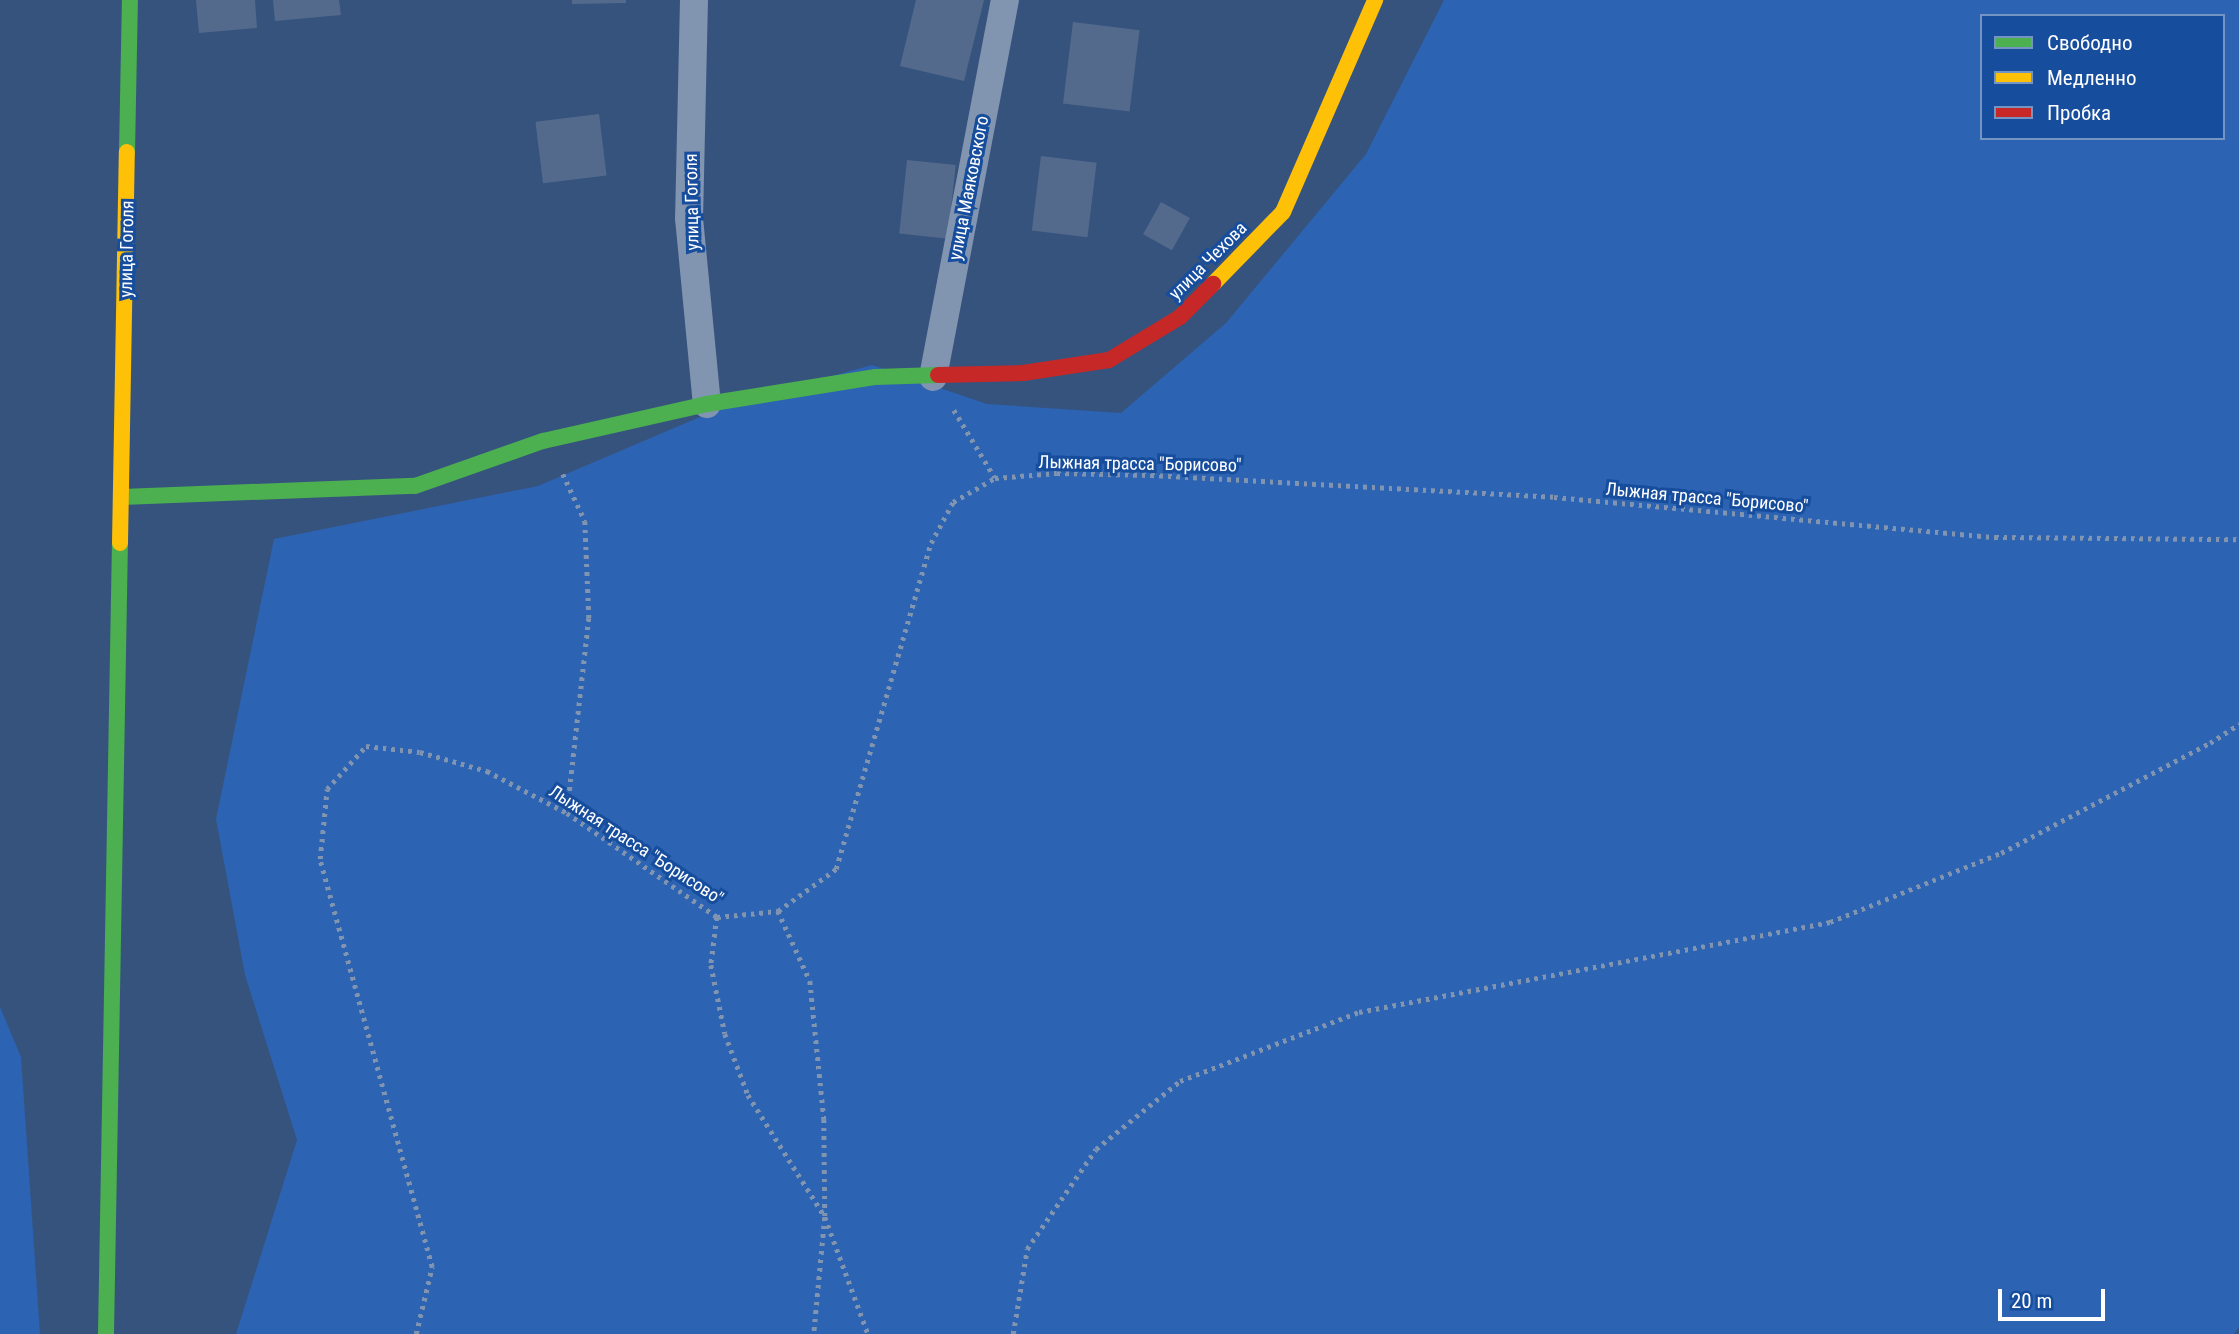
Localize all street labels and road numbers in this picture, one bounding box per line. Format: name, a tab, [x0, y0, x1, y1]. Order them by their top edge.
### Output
street label: улица Маяковского	[944, 114, 994, 262]
street label: улица Гоголя	[680, 153, 704, 251]
street label: улица Гоголя	[115, 200, 139, 298]
street label: улица Чехова	[1165, 218, 1251, 304]
street label: Лыжная трасса "Борисово"	[1038, 451, 1242, 477]
street label: Лыжная трасса "Борисово"	[1605, 478, 1809, 518]
street label: Лыжная трасса "Борисово"	[545, 781, 727, 909]

